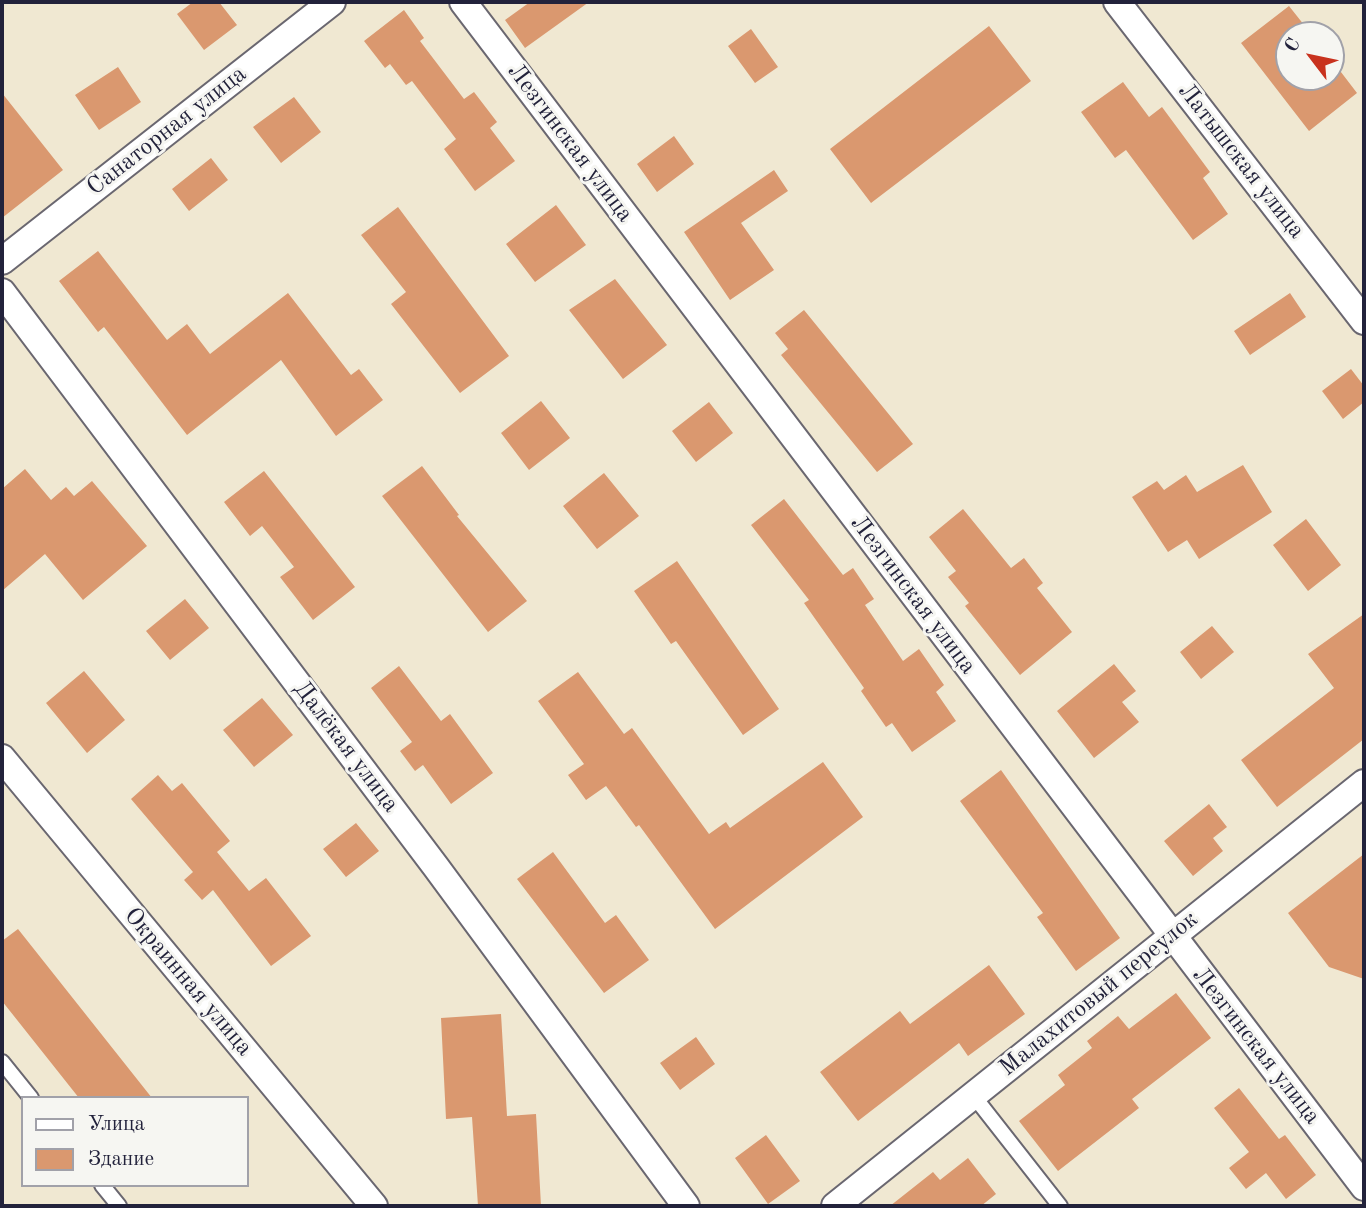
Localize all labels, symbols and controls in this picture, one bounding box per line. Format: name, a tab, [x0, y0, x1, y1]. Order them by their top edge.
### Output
north arrow	[1275, 21, 1345, 91]
text: С	[1282, 35, 1305, 56]
street label: Лезгинская улица	[501, 58, 639, 228]
street label: Санаторная улица	[82, 60, 252, 202]
street label: Латышская улица	[1171, 77, 1311, 245]
street label: Лезгинская улица	[844, 510, 982, 680]
street label: Далёкая улица	[287, 676, 405, 818]
street label: Окраинная улица	[118, 902, 258, 1062]
street label: Малахитовый переулок	[994, 905, 1204, 1083]
street label: Лезгинская улица	[1186, 962, 1326, 1130]
legend	[21, 1096, 248, 1187]
text: Улица	[88, 1114, 145, 1135]
text: Здание	[88, 1149, 154, 1170]

